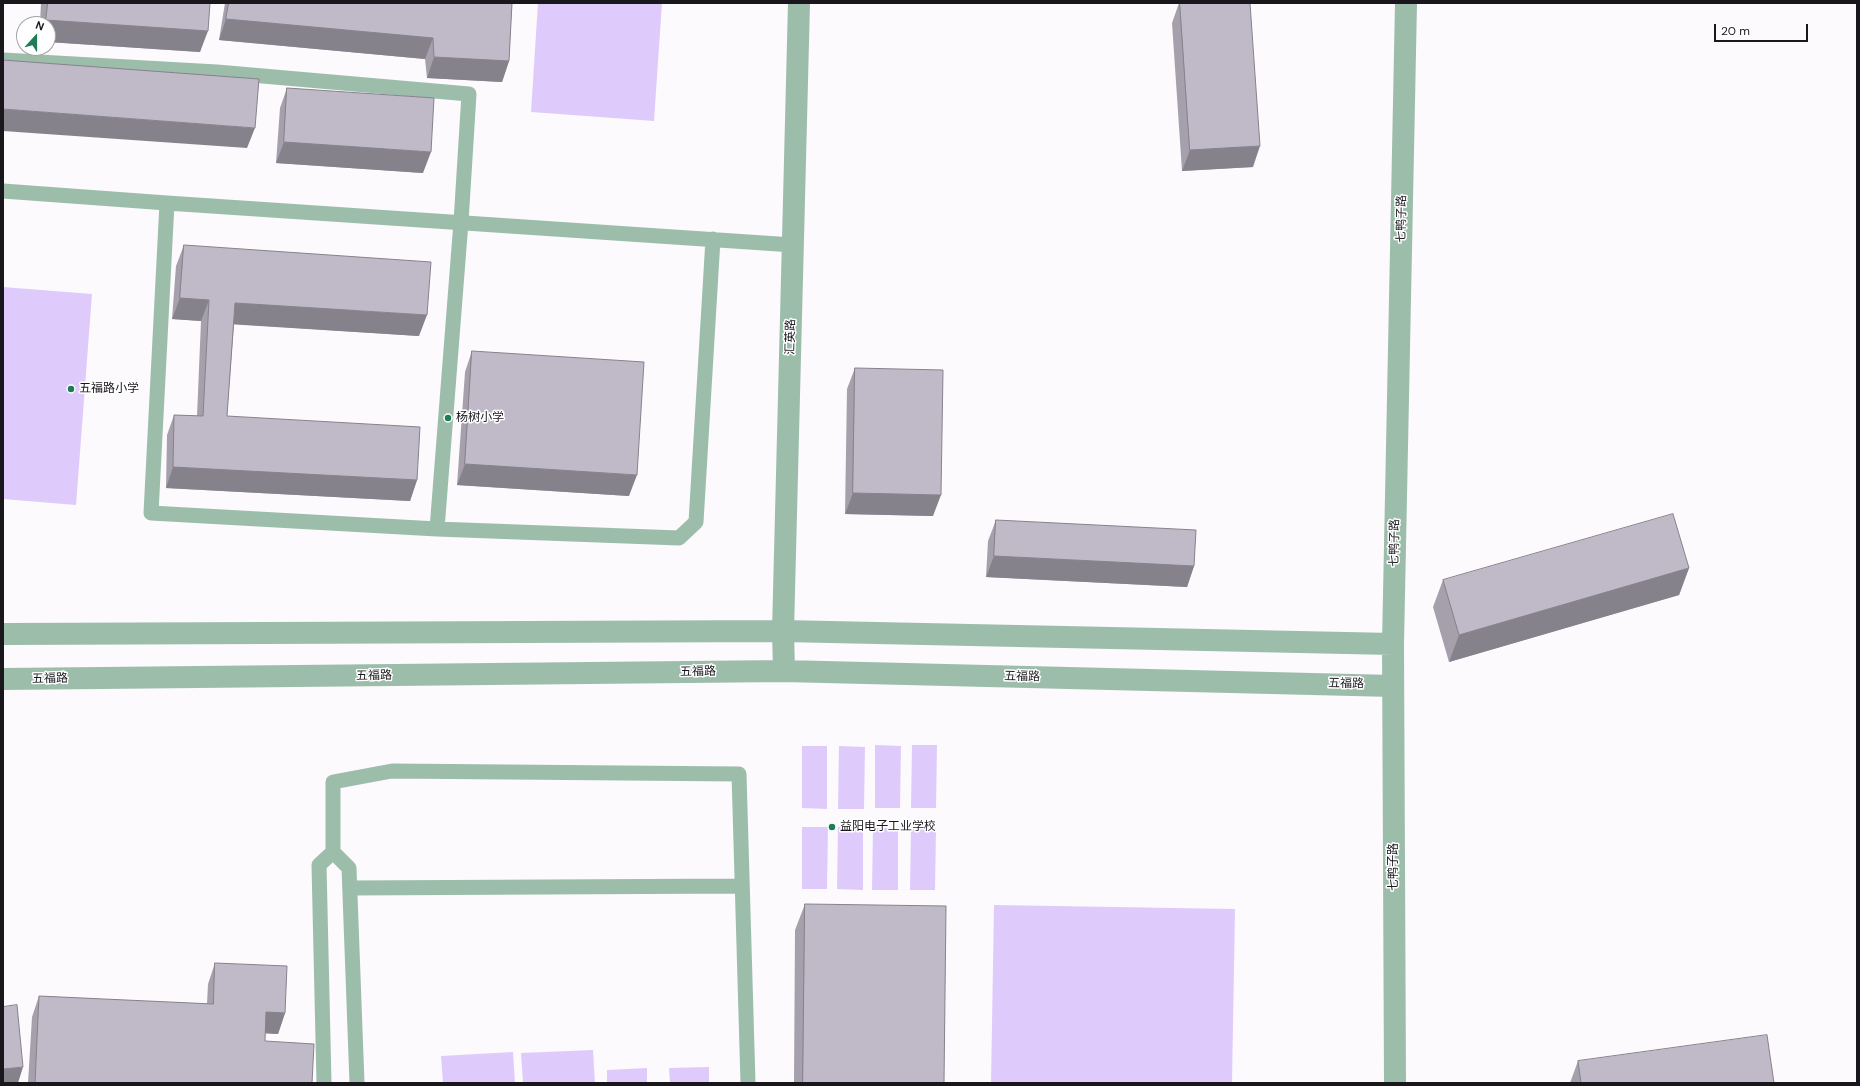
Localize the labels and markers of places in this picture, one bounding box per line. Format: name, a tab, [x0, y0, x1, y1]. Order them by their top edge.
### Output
place label: 五福路小学	[79, 382, 139, 396]
marker: 五福路小学	[66, 384, 76, 394]
place label: 杨树小学	[456, 411, 504, 425]
marker: 杨树小学	[443, 413, 453, 423]
place label: 益阳电子工业学校	[840, 820, 936, 834]
marker: 益阳电子工业学校	[827, 822, 837, 832]

